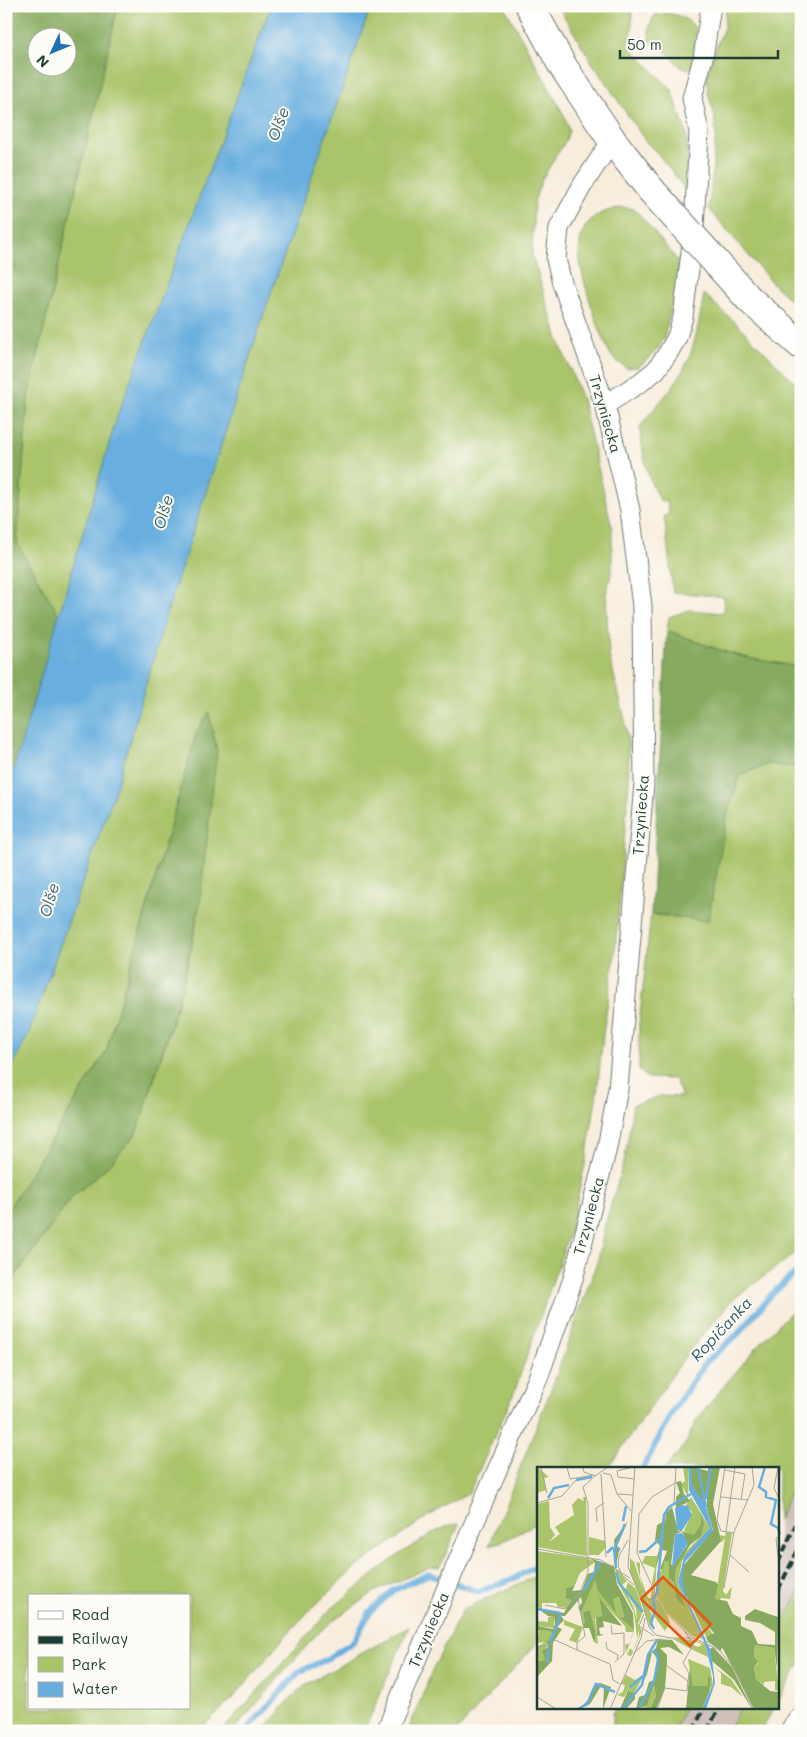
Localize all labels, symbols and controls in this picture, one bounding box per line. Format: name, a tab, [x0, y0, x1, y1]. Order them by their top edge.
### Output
north arrow	[28, 28, 78, 78]
scale bar	[620, 28, 777, 60]
text: 50 m	[627, 34, 662, 54]
text: N	[32, 51, 53, 72]
water label: Olše	[262, 104, 293, 144]
street label: Trzyniecka	[585, 372, 627, 455]
water label: Olše	[148, 492, 177, 531]
street label: Trzyniecka	[627, 774, 653, 856]
water label: Olše	[34, 880, 63, 919]
street label: Trzyniecka	[568, 1174, 608, 1257]
water label: Ropičanka	[685, 1292, 756, 1366]
inset map	[537, 1467, 780, 1710]
street label: Trzyniecka	[403, 1589, 453, 1671]
legend	[28, 1594, 190, 1710]
text: Road	[72, 1604, 109, 1624]
text: Railway	[72, 1628, 128, 1648]
text: Park	[72, 1654, 106, 1674]
text: Water	[72, 1678, 118, 1698]

